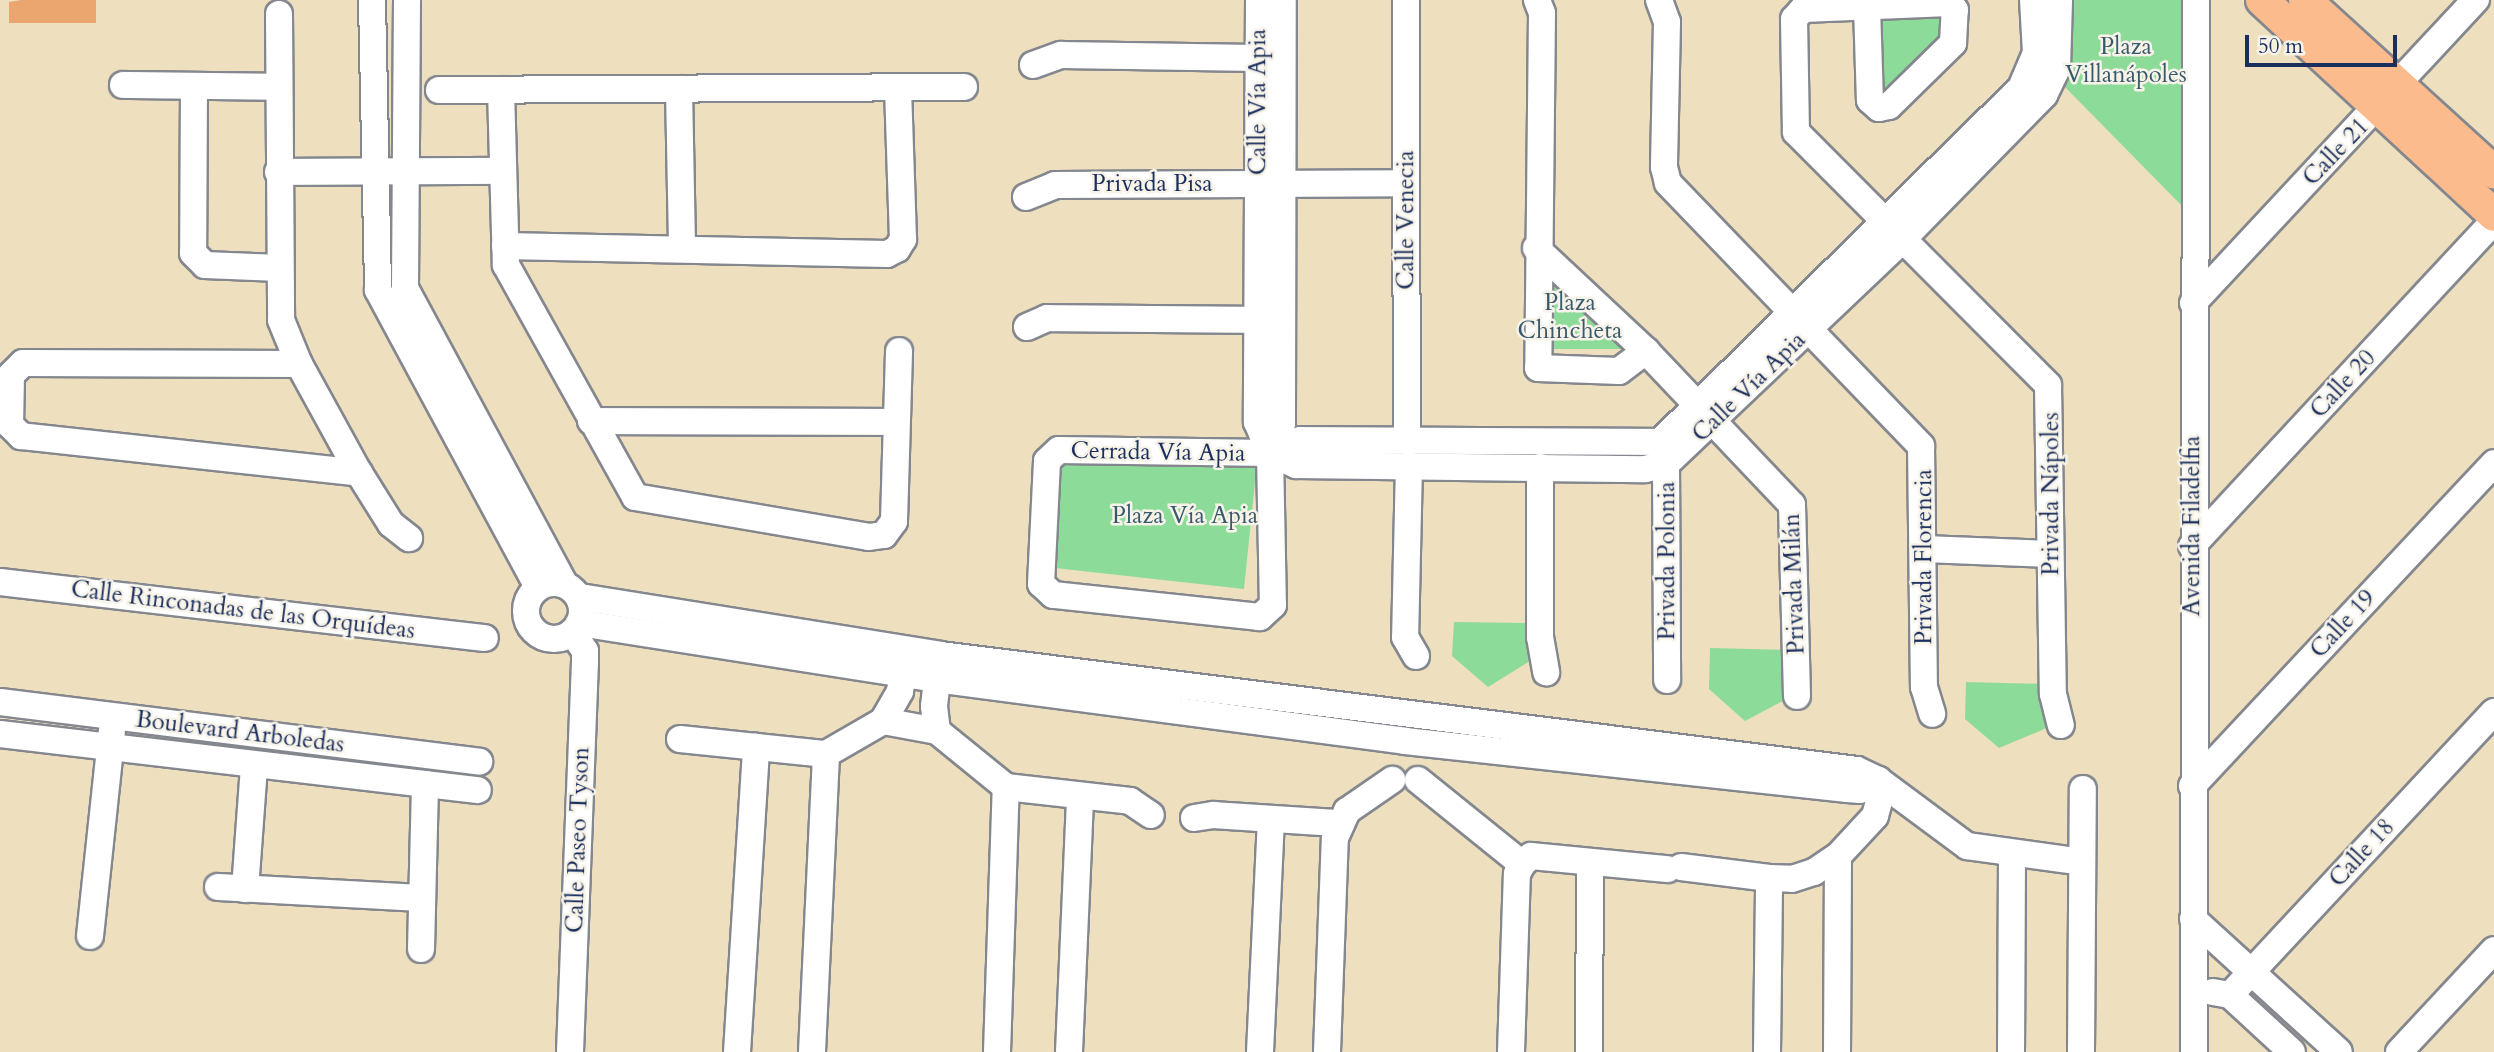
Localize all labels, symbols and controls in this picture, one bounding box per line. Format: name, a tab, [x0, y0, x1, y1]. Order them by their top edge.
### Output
scale bar	[2249, 21, 2401, 65]
street label: Calle Vía Apia	[1244, 29, 1272, 175]
text: 50 m	[2258, 32, 2303, 61]
park label: Plaza Villanápoles	[2065, 33, 2187, 89]
street label: Calle 21	[2297, 112, 2375, 192]
street label: Calle Venecia	[1392, 150, 1420, 290]
street label: Privada Pisa	[1091, 170, 1213, 198]
park label: Plaza Chincheta	[1518, 289, 1622, 345]
street label: Calle Vía Apia	[1686, 326, 1812, 448]
street label: Calle 20	[2304, 344, 2382, 424]
street label: Privada Nápoles	[2037, 412, 2065, 576]
street label: Cerrada Vía Apia	[1070, 436, 1246, 468]
street label: Avenida Filadelfia	[2178, 436, 2206, 616]
street label: Privada Florencia	[1910, 469, 1938, 645]
street label: Privada Polonia	[1653, 482, 1681, 640]
park label: Plaza Vía Apia	[1112, 502, 1258, 530]
street label: Privada Milán	[1777, 513, 1811, 655]
street label: Calle Rinconadas de las Orquídeas	[69, 575, 417, 645]
street label: Calle 19	[2304, 584, 2382, 664]
street label: Boulevard Arboledas	[134, 705, 346, 759]
street label: Calle Paseo Tyson	[560, 747, 596, 933]
street label: Calle 18	[2323, 813, 2401, 893]

